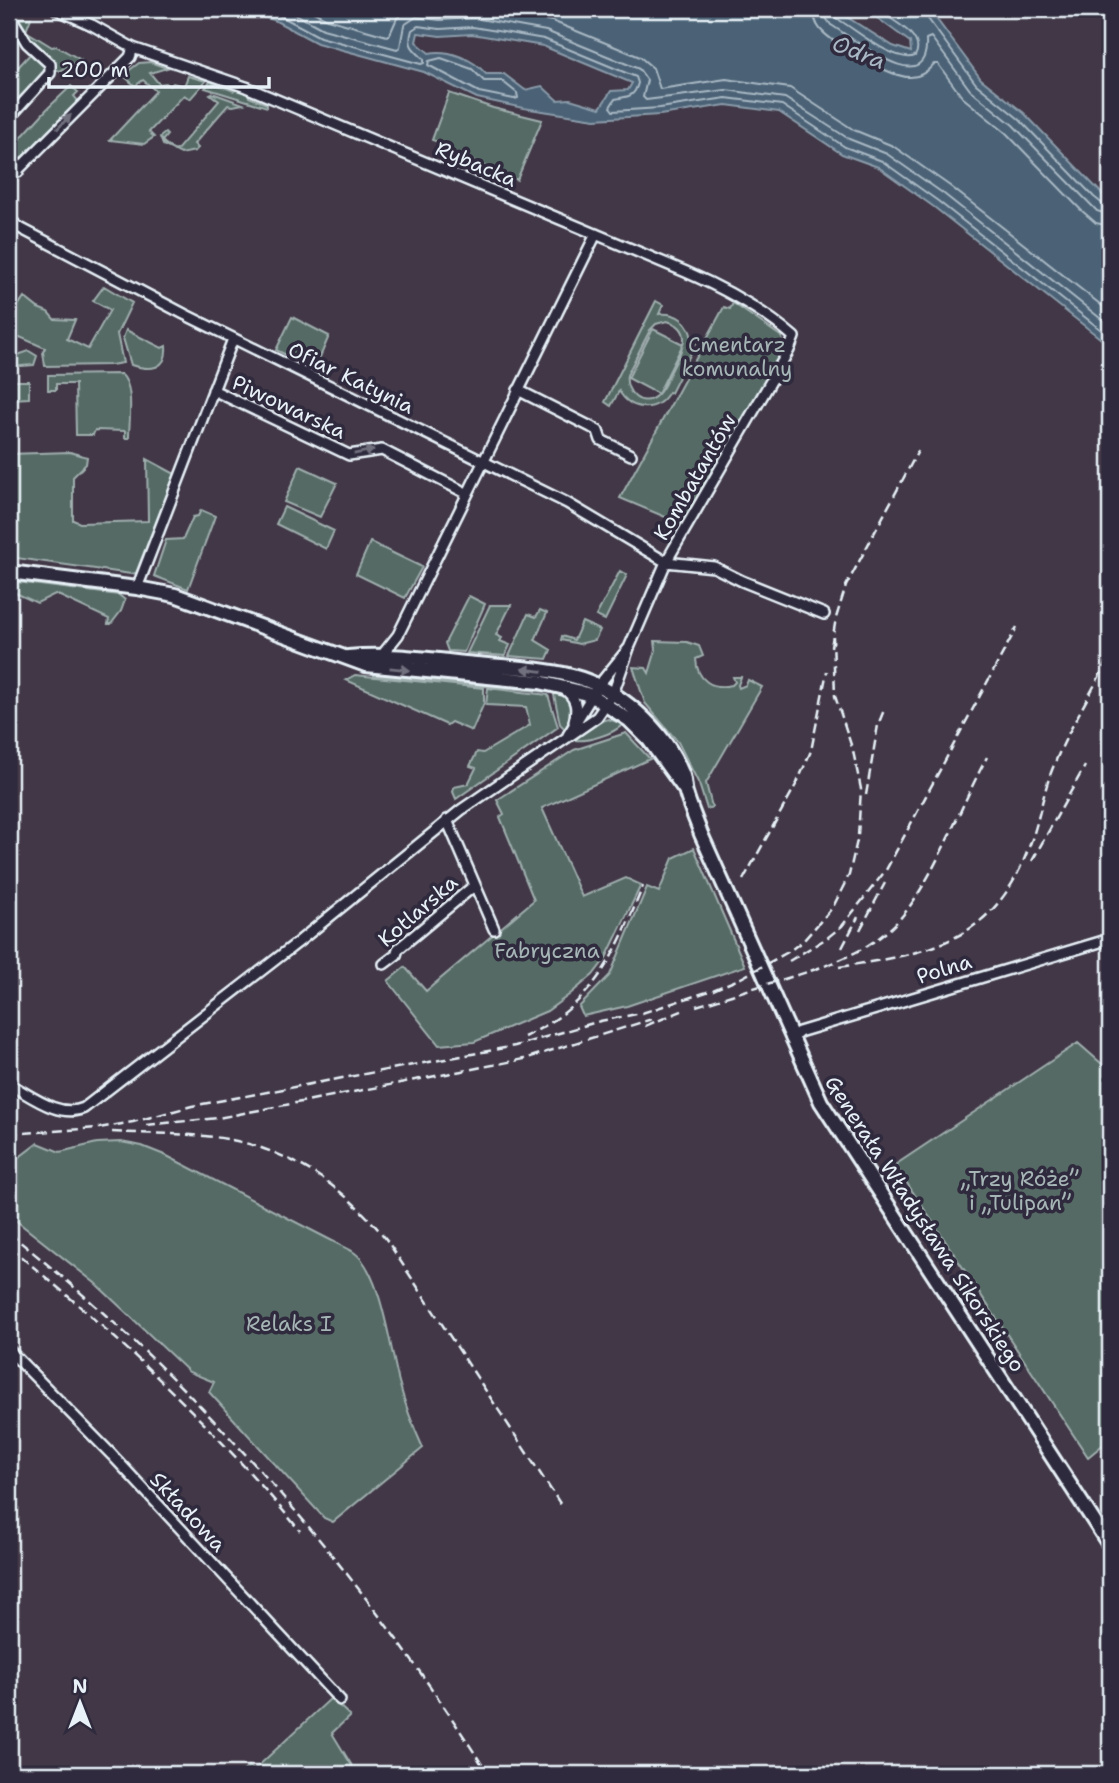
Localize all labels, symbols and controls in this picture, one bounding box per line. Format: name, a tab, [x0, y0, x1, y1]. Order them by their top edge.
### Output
water label: Odra	[828, 28, 890, 76]
scale bar	[49, 46, 270, 90]
text: 200 m	[60, 56, 129, 84]
one-way arrow	[56, 114, 72, 130]
street label: Rybacka	[431, 134, 521, 194]
park label: Cmentarz komunalny	[682, 331, 792, 383]
street label: Ofiar Katynia	[283, 335, 419, 421]
street label: Piwowarska	[227, 368, 351, 446]
street label: Kombatantów	[647, 408, 743, 546]
one-way arrow	[353, 447, 375, 458]
one-way arrow	[389, 664, 411, 675]
one-way arrow	[521, 664, 543, 675]
street label: Kotlarska	[372, 869, 464, 953]
park label: Fabryczna	[494, 937, 600, 965]
street label: Polna	[913, 947, 975, 991]
street label: Generała Władysława Sikorskiego	[818, 1070, 1032, 1378]
park label: „Trzy Róże” i „Tulipan”	[960, 1165, 1079, 1217]
park label: Relaks I	[246, 1310, 332, 1338]
street label: Składowa	[144, 1466, 232, 1558]
north arrow	[46, 1668, 116, 1738]
text: N	[72, 1674, 88, 1699]

